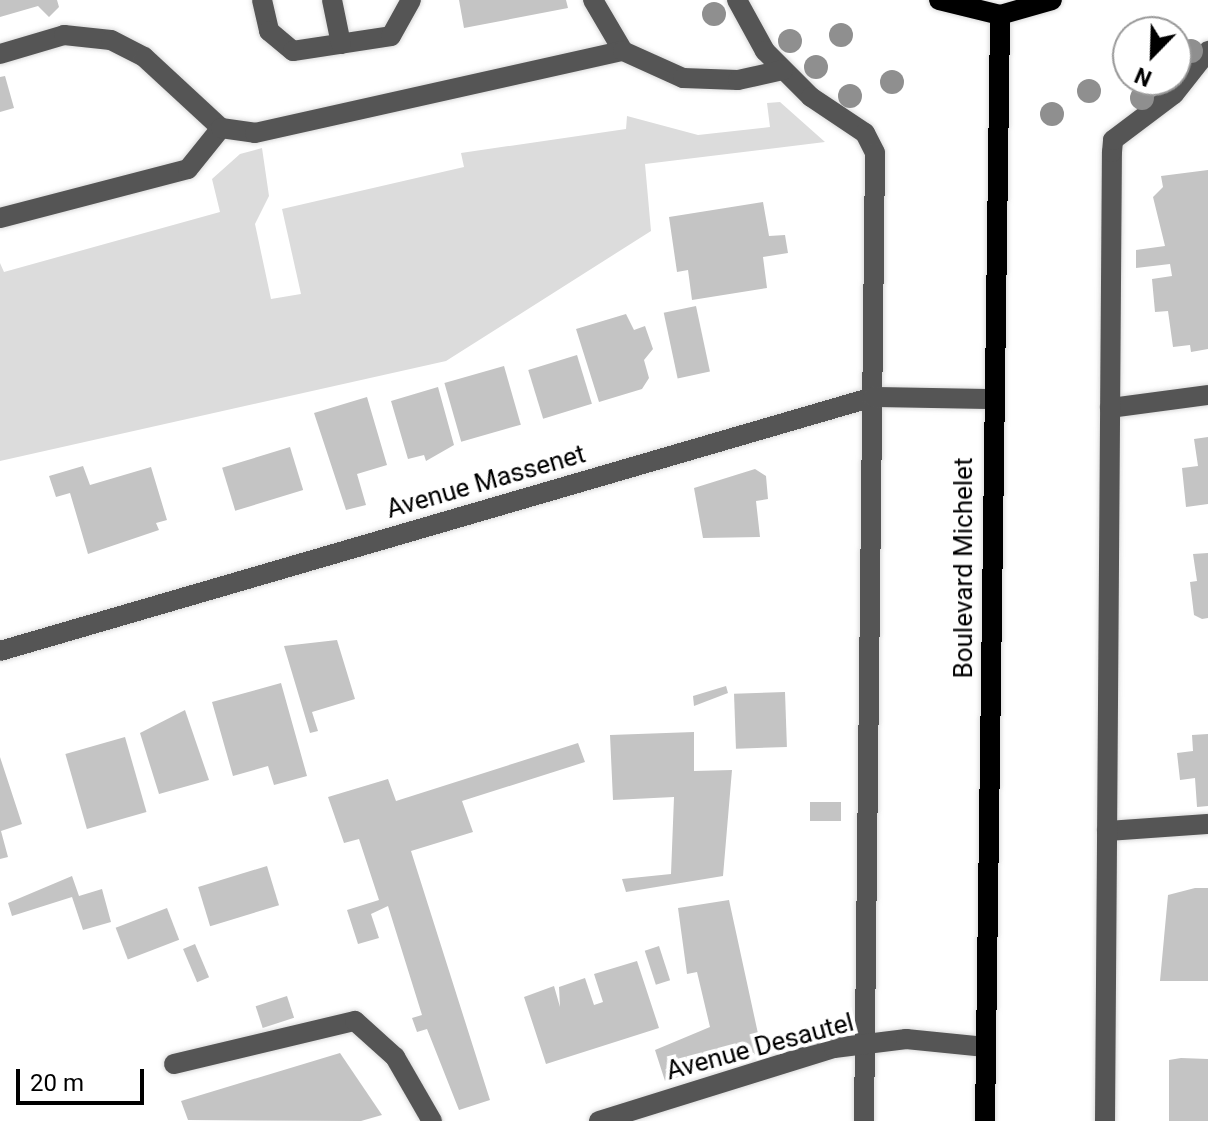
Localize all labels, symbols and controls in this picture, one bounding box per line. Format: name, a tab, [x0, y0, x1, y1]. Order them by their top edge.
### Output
north arrow	[1112, 16, 1192, 96]
text: N	[1131, 62, 1155, 91]
street label: Avenue Massenet	[383, 439, 589, 525]
street label: Boulevard Michelet	[948, 458, 980, 678]
street label: Avenue Desautel	[663, 1007, 857, 1087]
scale bar	[20, 1053, 148, 1103]
text: 20 m	[30, 1069, 84, 1097]

